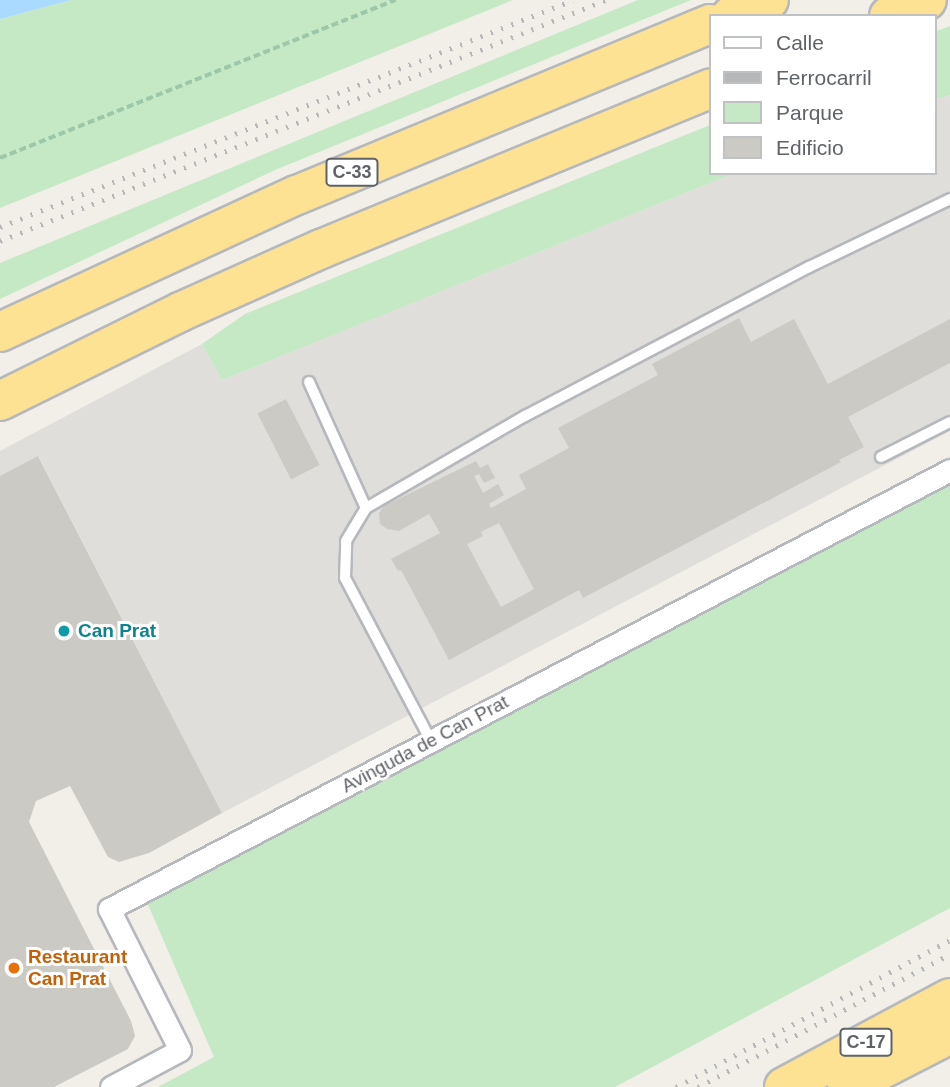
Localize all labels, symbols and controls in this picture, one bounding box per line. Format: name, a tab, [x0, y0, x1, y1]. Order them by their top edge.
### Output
legend	[708, 14, 936, 175]
text: Calle	[776, 31, 824, 54]
text: Ferrocarril	[776, 66, 872, 89]
text: Parque	[776, 101, 844, 124]
text: Edificio	[776, 136, 844, 159]
road number: C-33	[324, 158, 380, 187]
place label: Can Prat	[78, 620, 156, 642]
marker: Can Prat	[56, 623, 72, 639]
street label: Avinguda de Can Prat	[338, 690, 512, 798]
place label: Restaurant Can Prat	[28, 946, 127, 990]
marker: Restaurant Can Prat	[6, 960, 22, 976]
road number: C-17	[838, 1028, 894, 1056]

